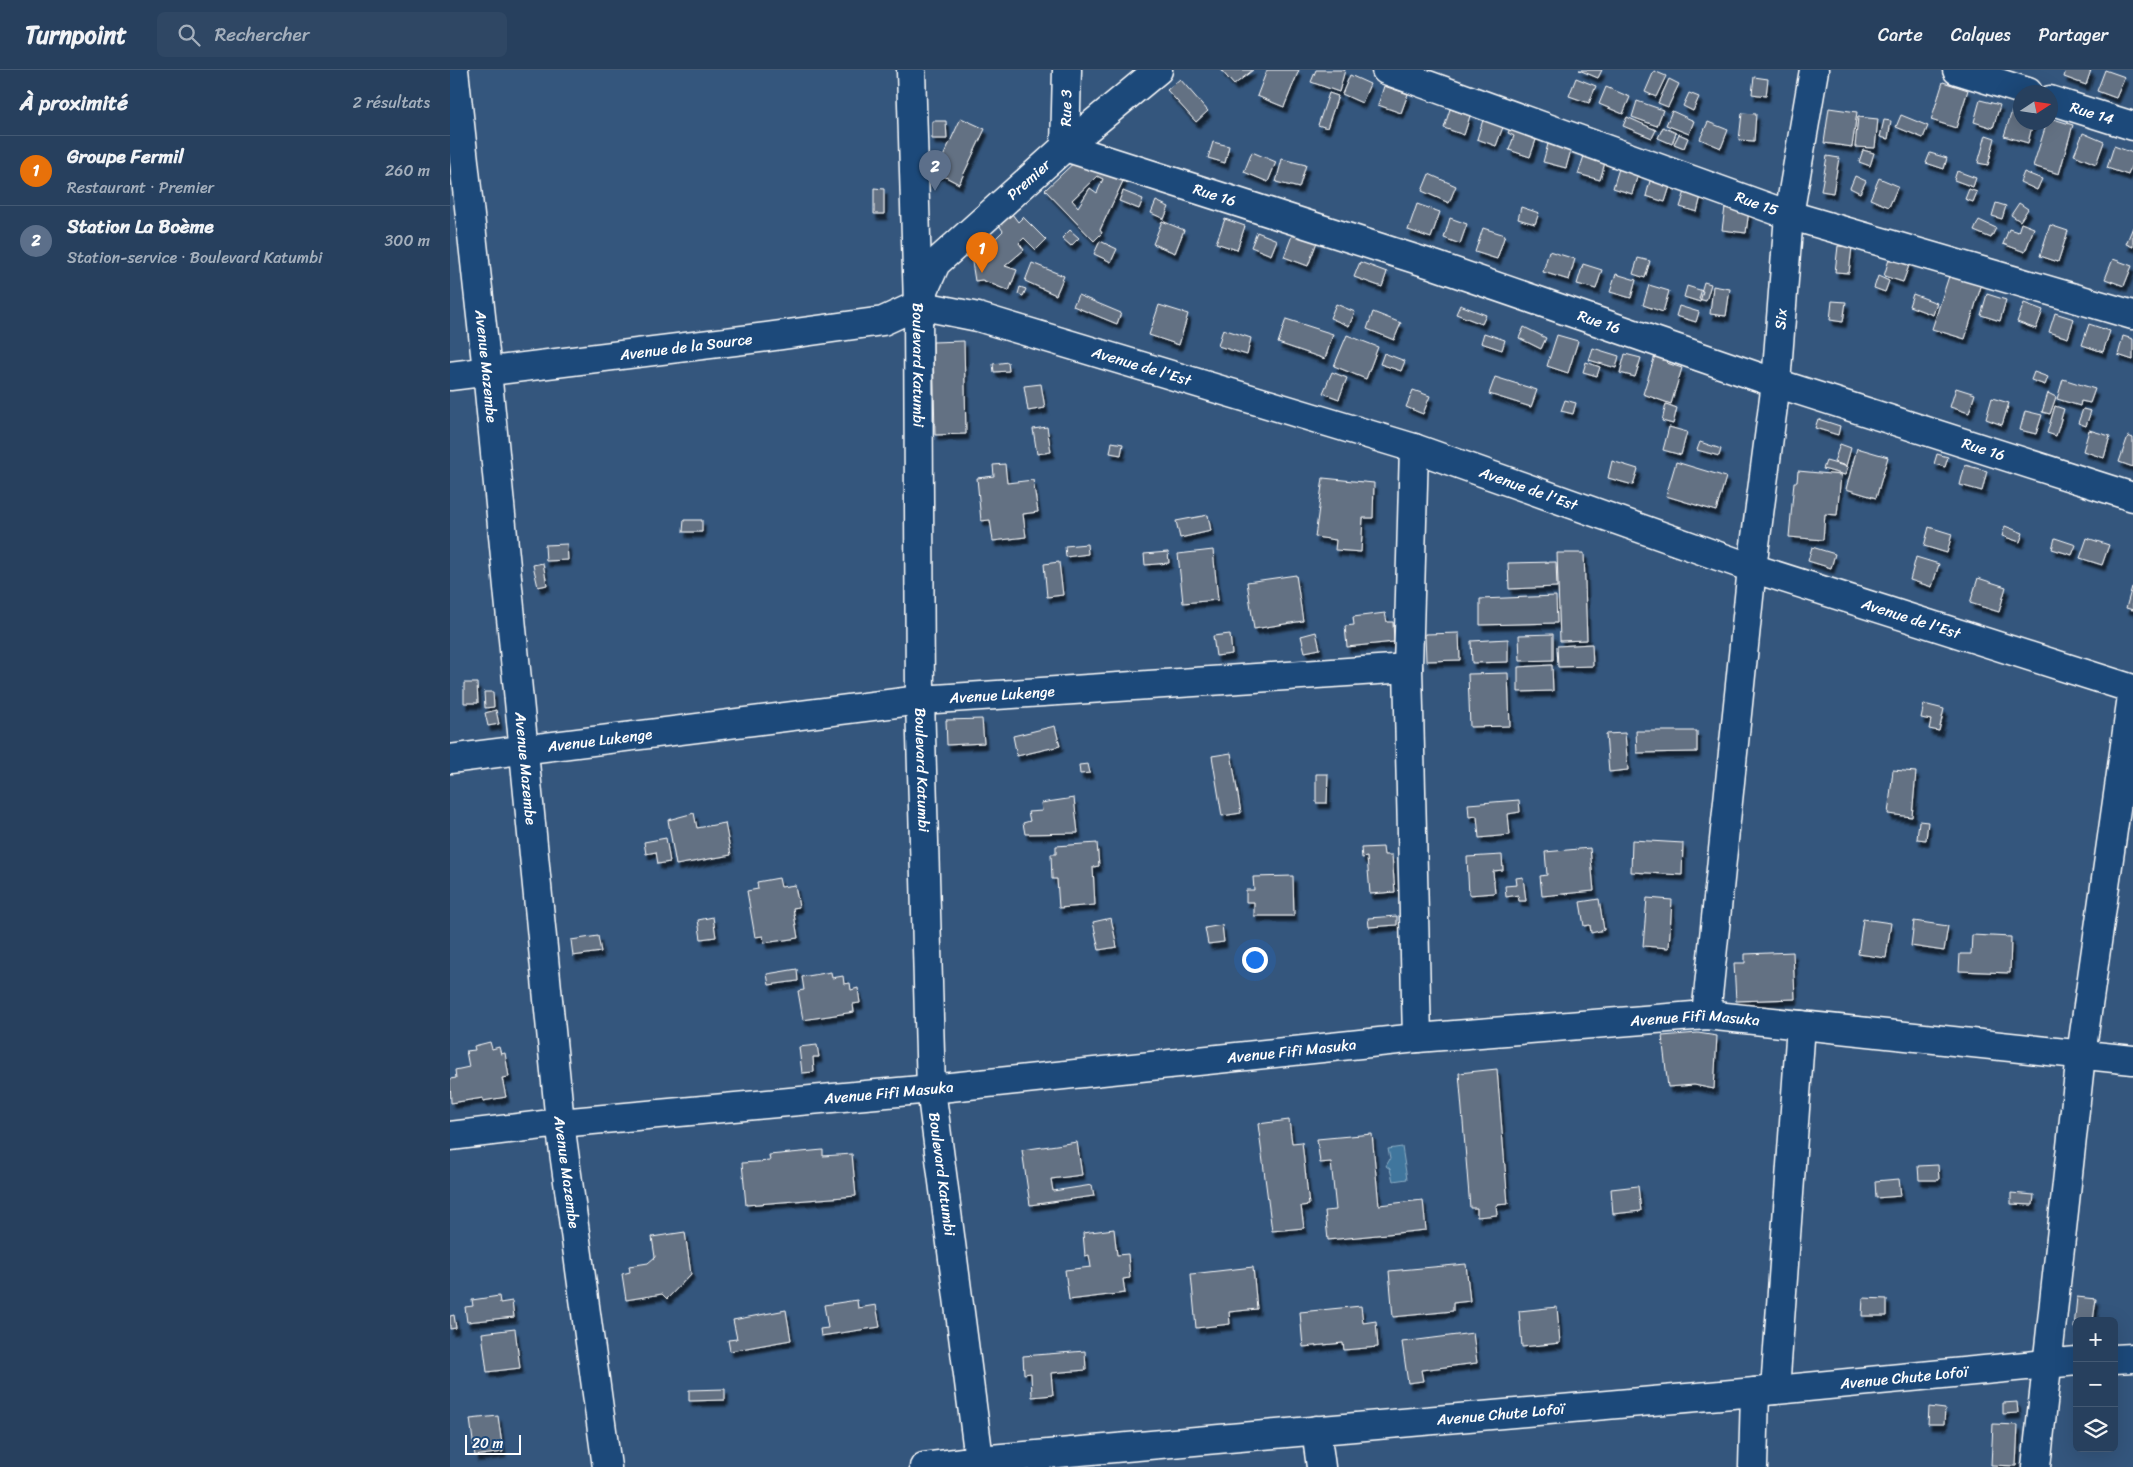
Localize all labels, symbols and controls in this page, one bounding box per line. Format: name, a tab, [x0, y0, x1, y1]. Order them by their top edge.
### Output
search box	[157, 12, 507, 57]
text: Turnpoint	[25, 14, 127, 56]
text: Rechercher	[215, 18, 309, 51]
text: Carte	[1878, 19, 1923, 51]
text: Calques	[1951, 19, 2011, 51]
text: Partager	[2039, 19, 2108, 51]
icon: search	[175, 21, 203, 49]
text: À proximité	[20, 84, 128, 122]
north arrow	[2013, 85, 2058, 130]
text: 2 résultats	[353, 88, 430, 117]
street label: Rue 3	[1053, 89, 1079, 127]
street label: Rue 14	[2067, 94, 2117, 132]
text: Groupe Fermil	[67, 140, 184, 173]
pin: 2	[919, 150, 951, 191]
street label: Premier	[1001, 152, 1057, 207]
text: 1	[33, 156, 39, 185]
text: 260 m	[385, 156, 430, 185]
text: Restaurant · Premier	[67, 173, 214, 202]
street label: Rue 16	[1190, 176, 1239, 214]
street label: Rue 15	[1731, 184, 1782, 223]
text: Station La Boème	[67, 210, 214, 243]
text: 2	[31, 226, 41, 255]
text: 300 m	[385, 226, 430, 255]
pin: 1	[966, 232, 998, 273]
text: Station-service · Boulevard Katumbi	[67, 243, 322, 272]
street label: Boulevard Katumbi	[905, 303, 932, 428]
street label: Rue 16	[1574, 303, 1624, 341]
street label: Six	[1767, 307, 1795, 331]
street label: Avenue Mazembe	[467, 308, 505, 424]
street label: Avenue de la Source	[617, 326, 754, 368]
street label: Avenue de l'Est	[1088, 339, 1195, 394]
street label: Rue 16	[1959, 430, 2008, 468]
street label: Avenue de l'Est	[1475, 459, 1582, 518]
street label: Avenue de l'Est	[1857, 590, 1965, 647]
street label: Avenue Lukenge	[948, 678, 1056, 711]
street label: Boulevard Katumbi	[907, 707, 937, 833]
street label: Avenue Mazembe	[507, 710, 544, 826]
street label: Avenue Lukenge	[545, 721, 654, 760]
your location	[1242, 947, 1268, 973]
street label: Avenue Fifi Masuka	[1628, 1002, 1762, 1034]
street label: Avenue Fifi Masuka	[1225, 1031, 1358, 1071]
street label: Avenue Fifi Masuka	[822, 1074, 955, 1112]
street label: Boulevard Katumbi	[921, 1111, 963, 1238]
street label: Avenue Mazembe	[546, 1114, 587, 1230]
map controls	[2073, 1317, 2118, 1452]
button: +	[2073, 1317, 2118, 1362]
street label: Avenue Chute Lofoï	[1838, 1358, 1972, 1397]
button: −	[2073, 1362, 2118, 1407]
street label: Avenue Chute Lofoï	[1435, 1396, 1568, 1433]
button: layers	[2073, 1407, 2118, 1452]
text: 20 m	[472, 1431, 503, 1456]
scale bar	[465, 1432, 521, 1455]

